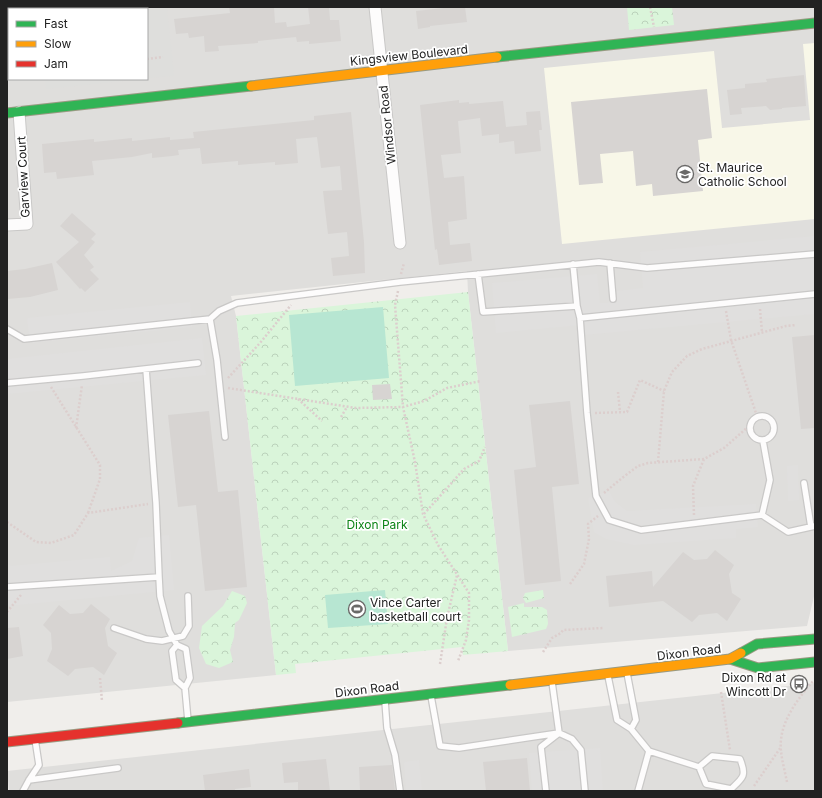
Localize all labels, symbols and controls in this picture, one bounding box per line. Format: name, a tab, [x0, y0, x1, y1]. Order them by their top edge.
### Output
legend	[8, 8, 148, 80]
text: Fast	[44, 16, 68, 31]
text: Slow	[44, 36, 72, 51]
street label: Kingsview Boulevard	[349, 41, 469, 69]
text: Jam	[44, 56, 68, 71]
street label: Windsor Road	[375, 85, 399, 165]
street label: Garview Court	[13, 136, 33, 218]
place label: St. Maurice Catholic School	[698, 160, 787, 189]
school or university icon: St. Maurice Catholic School	[675, 164, 695, 184]
park label: Dixon Park	[346, 517, 408, 532]
place label: Vince Carter basketball court	[370, 595, 461, 624]
sports icon: Vince Carter basketball court	[347, 599, 367, 619]
street label: Dixon Road	[656, 641, 722, 663]
place label: Dixon Rd at Wincott Dr	[722, 670, 786, 699]
bus stop icon: Dixon Rd at Wincott Dr	[789, 674, 809, 694]
street label: Dixon Road	[334, 678, 400, 700]

